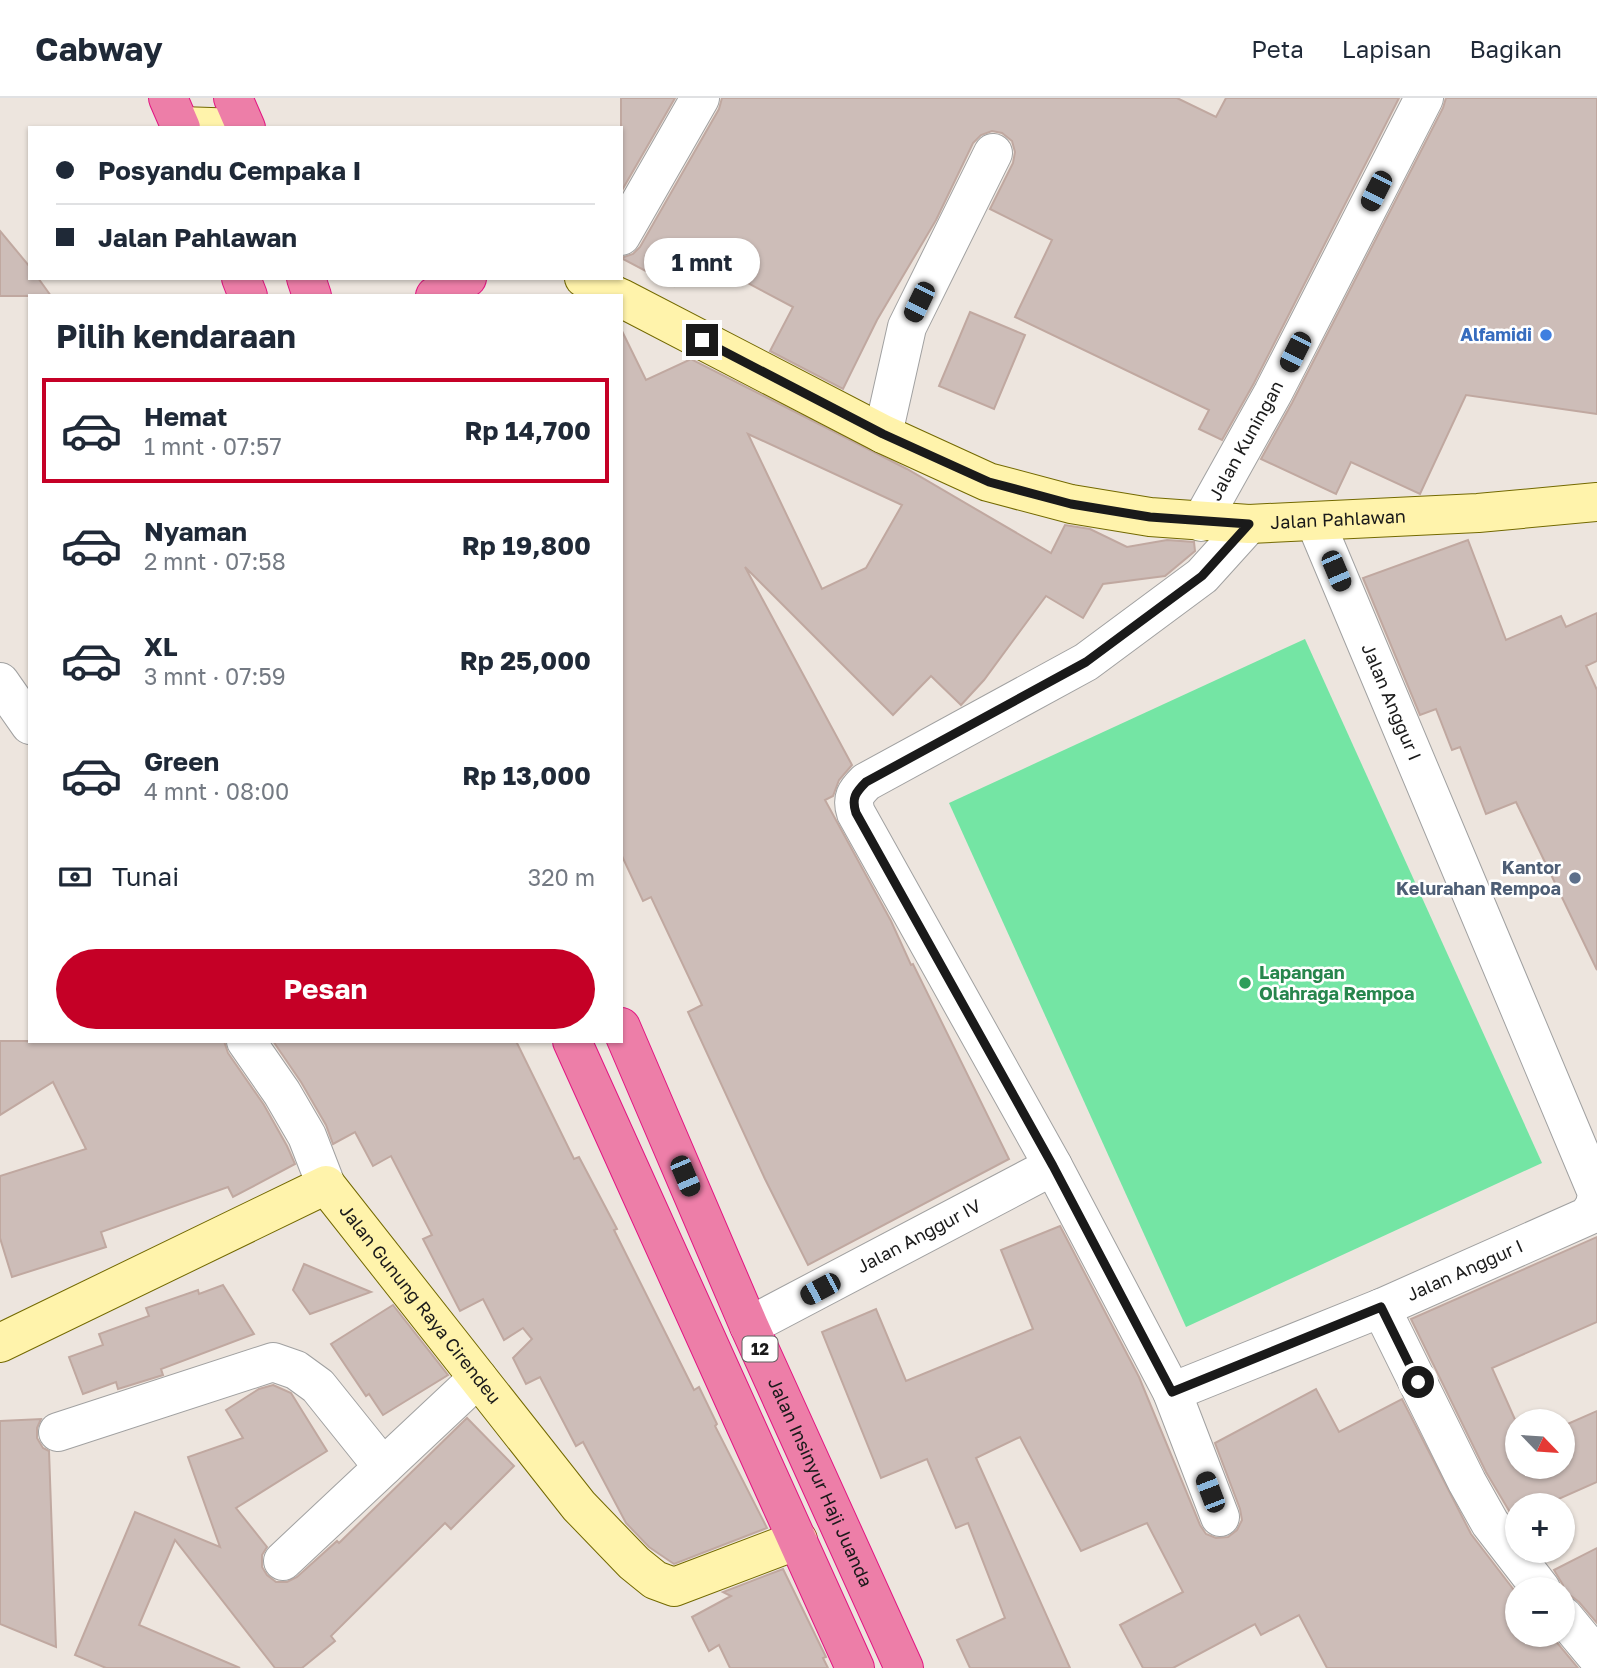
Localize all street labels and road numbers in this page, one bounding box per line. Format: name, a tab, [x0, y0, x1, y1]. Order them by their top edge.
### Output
street label: Jalan Kuningan	[1203, 377, 1287, 504]
street label: Jalan Pahlawan	[1270, 504, 1406, 533]
street label: Jalan Anggur I	[1357, 640, 1426, 763]
street label: Jalan Anggur IV	[853, 1194, 984, 1277]
street label: Jalan Gunung Raya Cirendeu	[335, 1199, 506, 1408]
street label: Jalan Anggur I	[1403, 1234, 1526, 1305]
road number: 12	[742, 1336, 778, 1362]
street label: Jalan Insinyur Haji Juanda	[764, 1374, 878, 1590]

